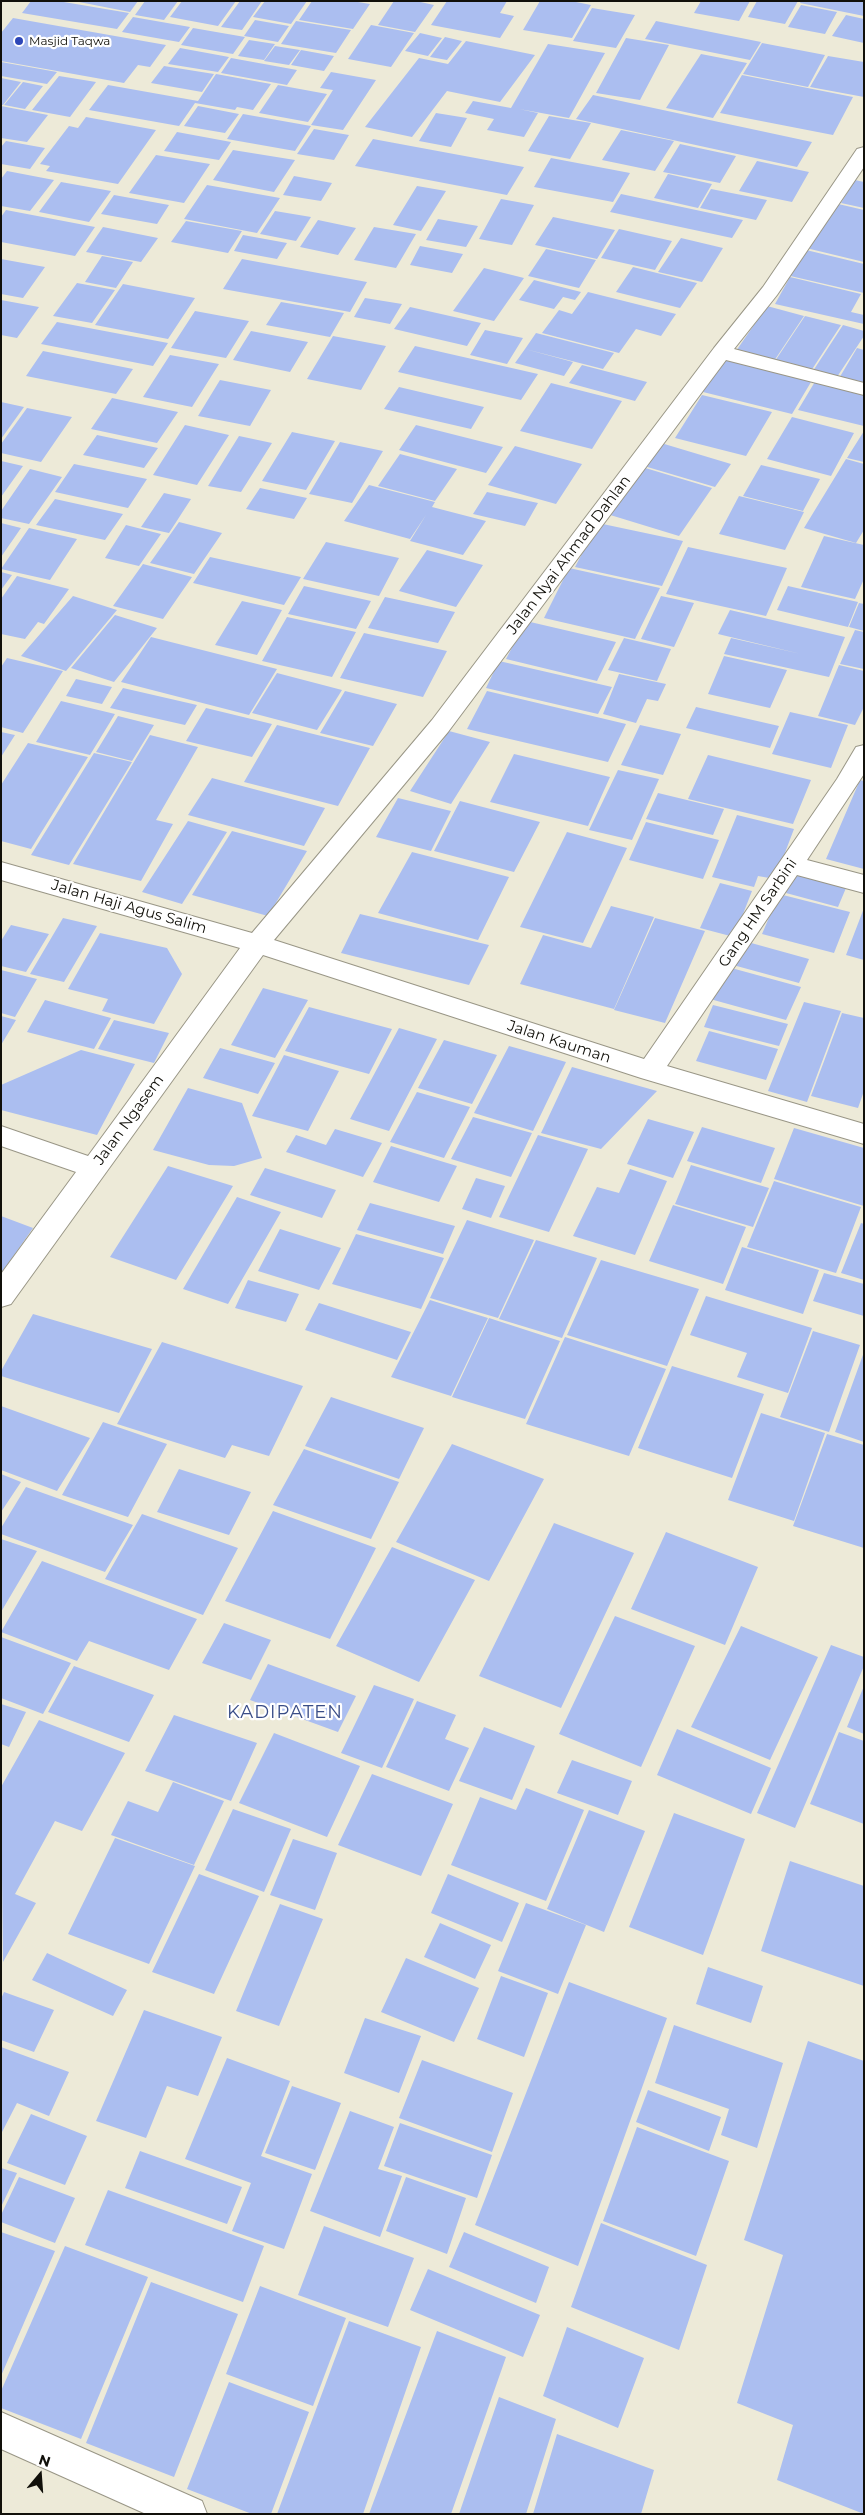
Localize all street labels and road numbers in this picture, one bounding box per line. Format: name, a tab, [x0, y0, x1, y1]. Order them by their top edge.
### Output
street label: Jalan Nyai Ahmad Dahlan	[503, 472, 635, 638]
street label: Gang HM Sarbini	[715, 855, 801, 971]
street label: Jalan Haji Agus Salim	[49, 876, 209, 938]
street label: Jalan Kauman	[505, 1017, 613, 1067]
street label: Jalan Ngasem	[90, 1071, 168, 1169]

